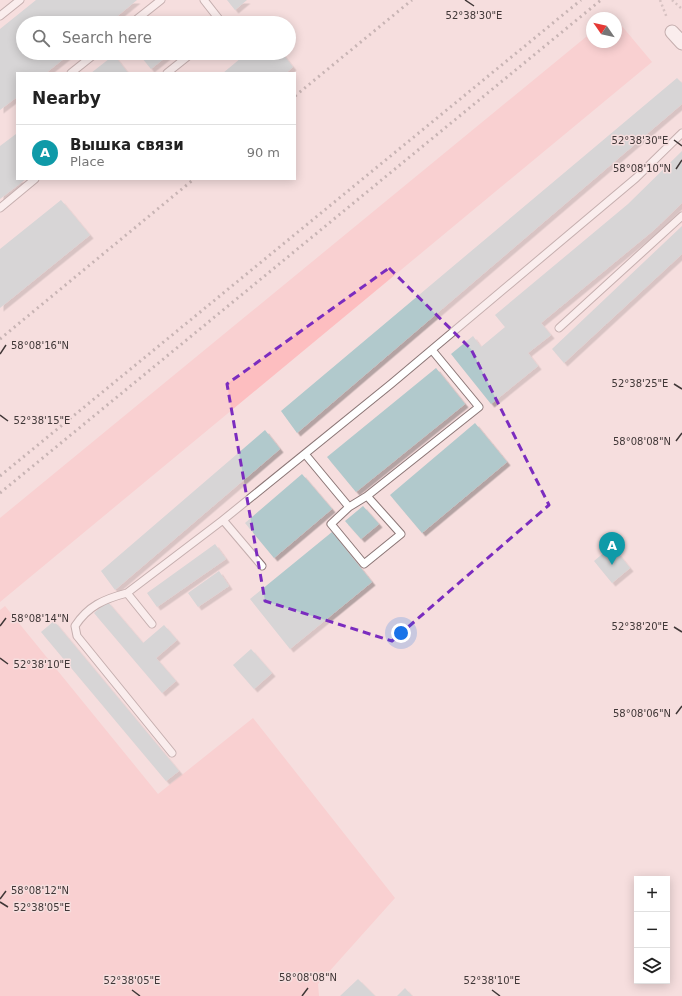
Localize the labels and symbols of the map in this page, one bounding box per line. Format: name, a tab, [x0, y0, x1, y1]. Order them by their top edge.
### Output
text: 52°38'30"E	[446, 10, 502, 21]
north arrow	[586, 12, 622, 48]
text: 52°38'30"E	[612, 135, 668, 146]
text: 58°08'10"N	[613, 163, 671, 174]
text: 58°08'16"N	[11, 340, 69, 351]
text: 52°38'25"E	[612, 378, 668, 389]
text: 52°38'15"E	[14, 415, 70, 426]
text: 58°08'08"N	[613, 436, 671, 447]
pin: A	[599, 532, 625, 565]
text: 58°08'14"N	[11, 613, 69, 624]
text: 52°38'20"E	[612, 621, 668, 632]
your location	[391, 623, 411, 643]
text: 52°38'10"E	[14, 659, 70, 670]
text: 58°08'06"N	[613, 708, 671, 719]
text: 58°08'12"N	[11, 885, 69, 896]
text: 52°38'05"E	[14, 902, 70, 913]
text: 58°08'08"N	[279, 972, 337, 983]
text: 52°38'05"E	[104, 975, 160, 986]
text: 52°38'10"E	[464, 975, 520, 986]

